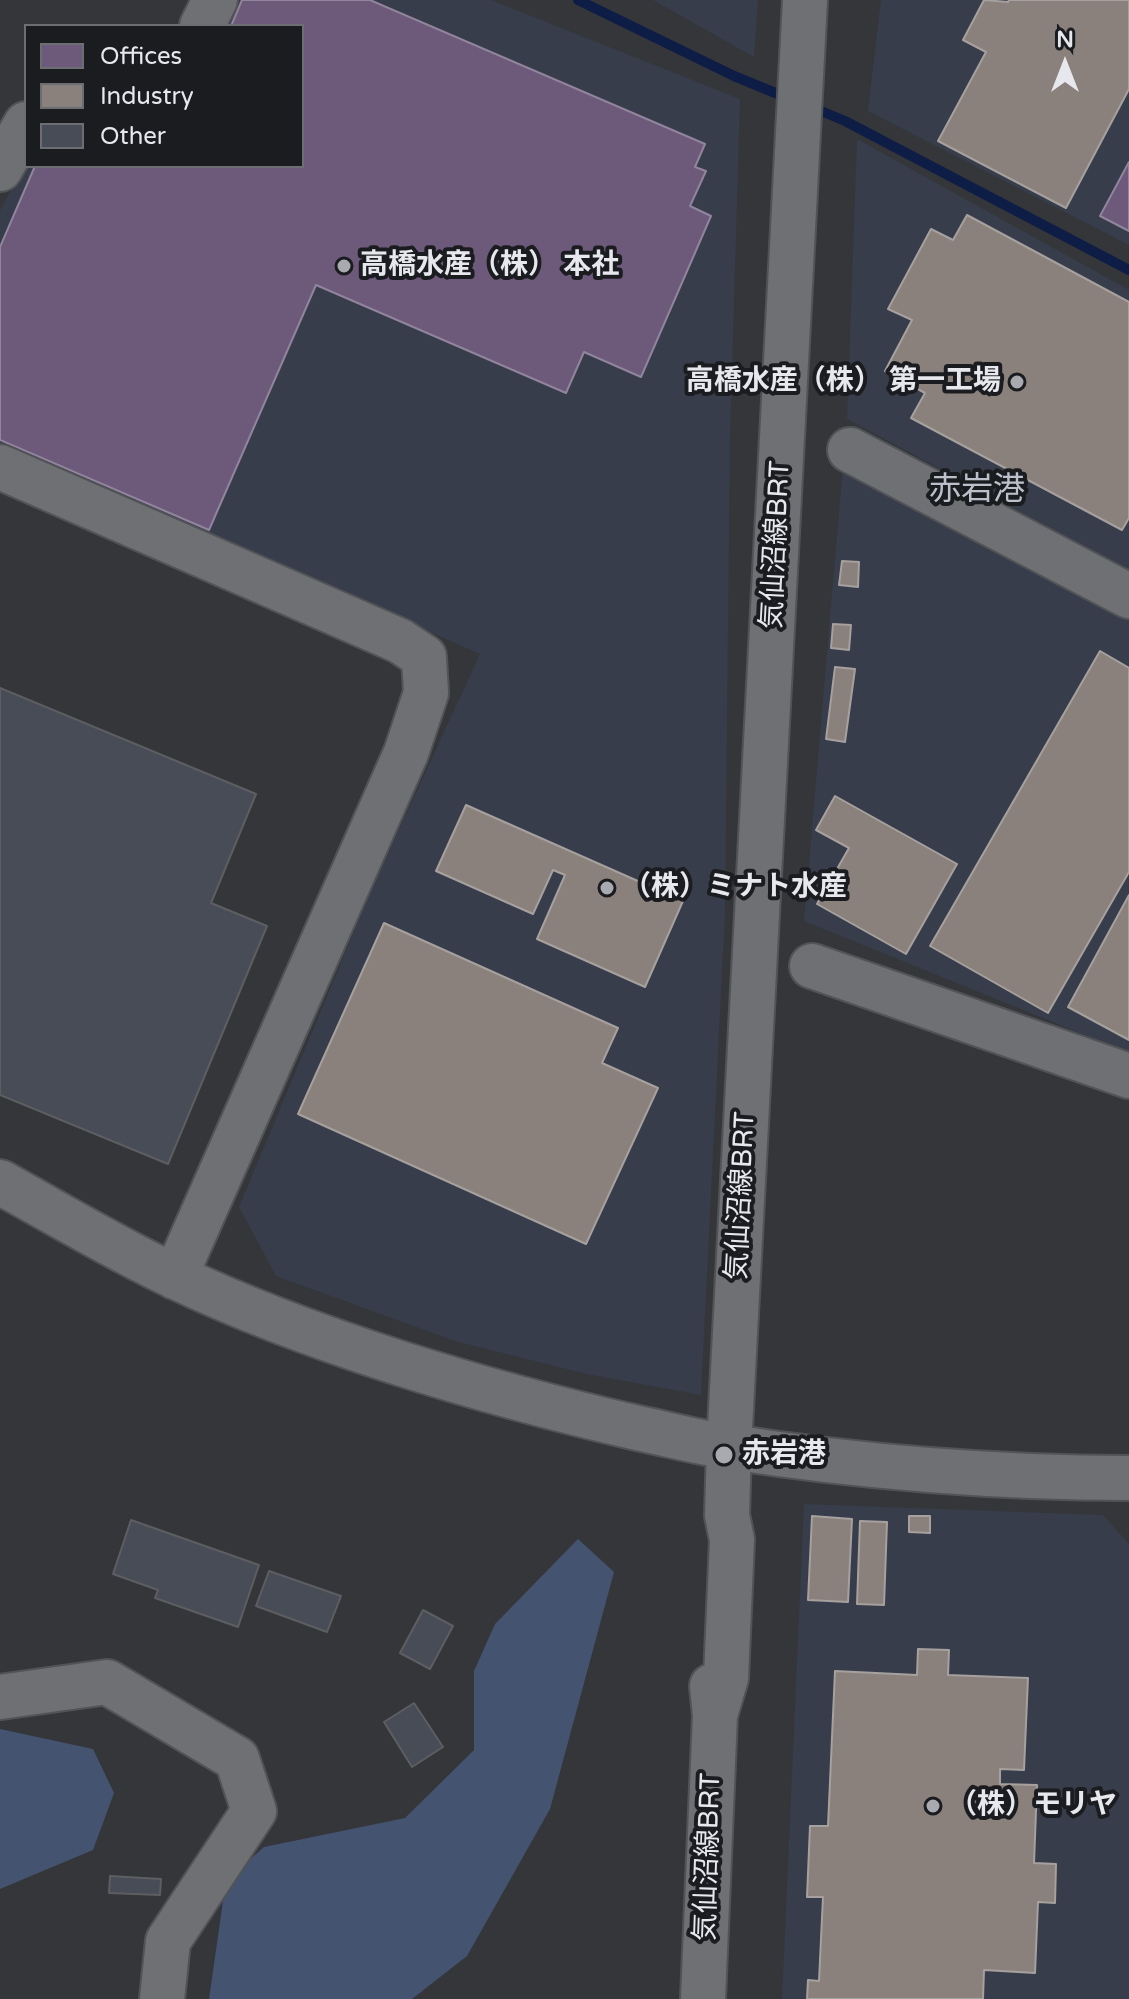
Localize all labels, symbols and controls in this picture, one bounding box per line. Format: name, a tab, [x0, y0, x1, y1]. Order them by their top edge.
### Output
legend	[24, 24, 304, 168]
north arrow	[1025, 24, 1105, 104]
text: N	[1056, 27, 1074, 53]
text: Offices	[100, 42, 182, 71]
text: Industry	[100, 82, 194, 111]
text: Other	[100, 122, 166, 151]
place label: 高橋水産（株） 本社	[360, 249, 619, 283]
marker: 高橋水産（株） 本社	[335, 257, 353, 275]
place label: 高橋水産（株） 第一工場	[686, 365, 1001, 399]
marker: 高橋水産（株） 第一工場	[1008, 373, 1026, 391]
street label: 気仙沼線BRT	[756, 460, 798, 630]
district label: 赤岩港	[929, 472, 1025, 510]
place label: （株）ミナト水産	[623, 871, 847, 905]
marker: （株）ミナト水産	[598, 879, 616, 897]
street label: 気仙沼線BRT	[721, 1111, 763, 1281]
place label: 赤岩港	[742, 1438, 826, 1472]
marker: 赤岩港	[713, 1444, 735, 1466]
street label: 気仙沼線BRT	[689, 1772, 729, 1942]
place label: （株）モリヤ	[949, 1789, 1117, 1823]
marker: （株）モリヤ	[924, 1797, 942, 1815]

